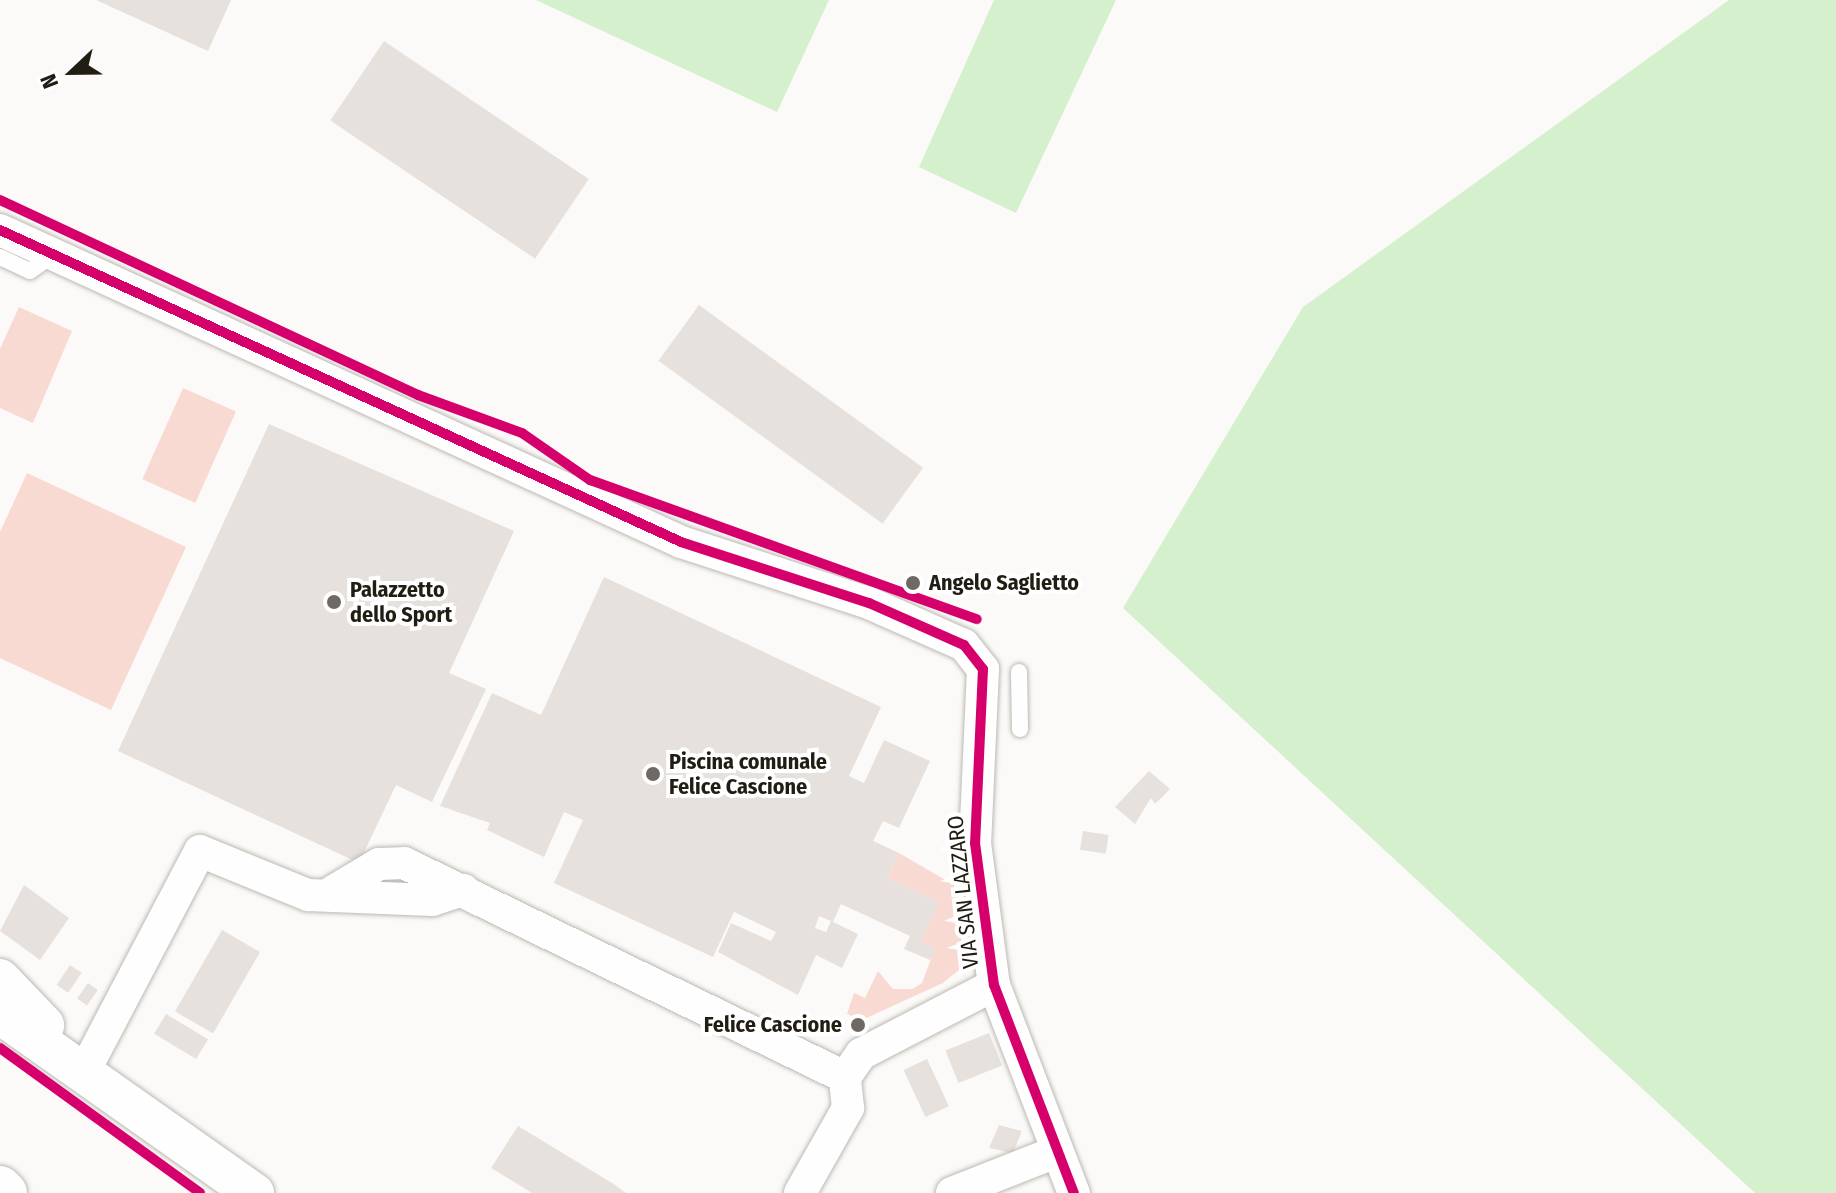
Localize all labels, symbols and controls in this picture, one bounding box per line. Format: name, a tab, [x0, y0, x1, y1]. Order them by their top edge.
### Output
north arrow	[32, 32, 112, 112]
text: N	[34, 70, 64, 92]
place label: Angelo Saglietto	[929, 570, 1079, 596]
marker: Angelo Saglietto	[904, 574, 922, 592]
place label: Palazzetto dello Sport	[350, 576, 452, 628]
marker: Palazzetto dello Sport	[325, 593, 343, 611]
place label: Piscina comunale Felice Cascione	[669, 748, 827, 800]
marker: Piscina comunale Felice Cascione	[644, 765, 662, 783]
street label: VIA SAN LAZZARO	[942, 814, 984, 970]
place label: Felice Cascione	[704, 1012, 842, 1038]
marker: Felice Cascione	[849, 1016, 867, 1034]

